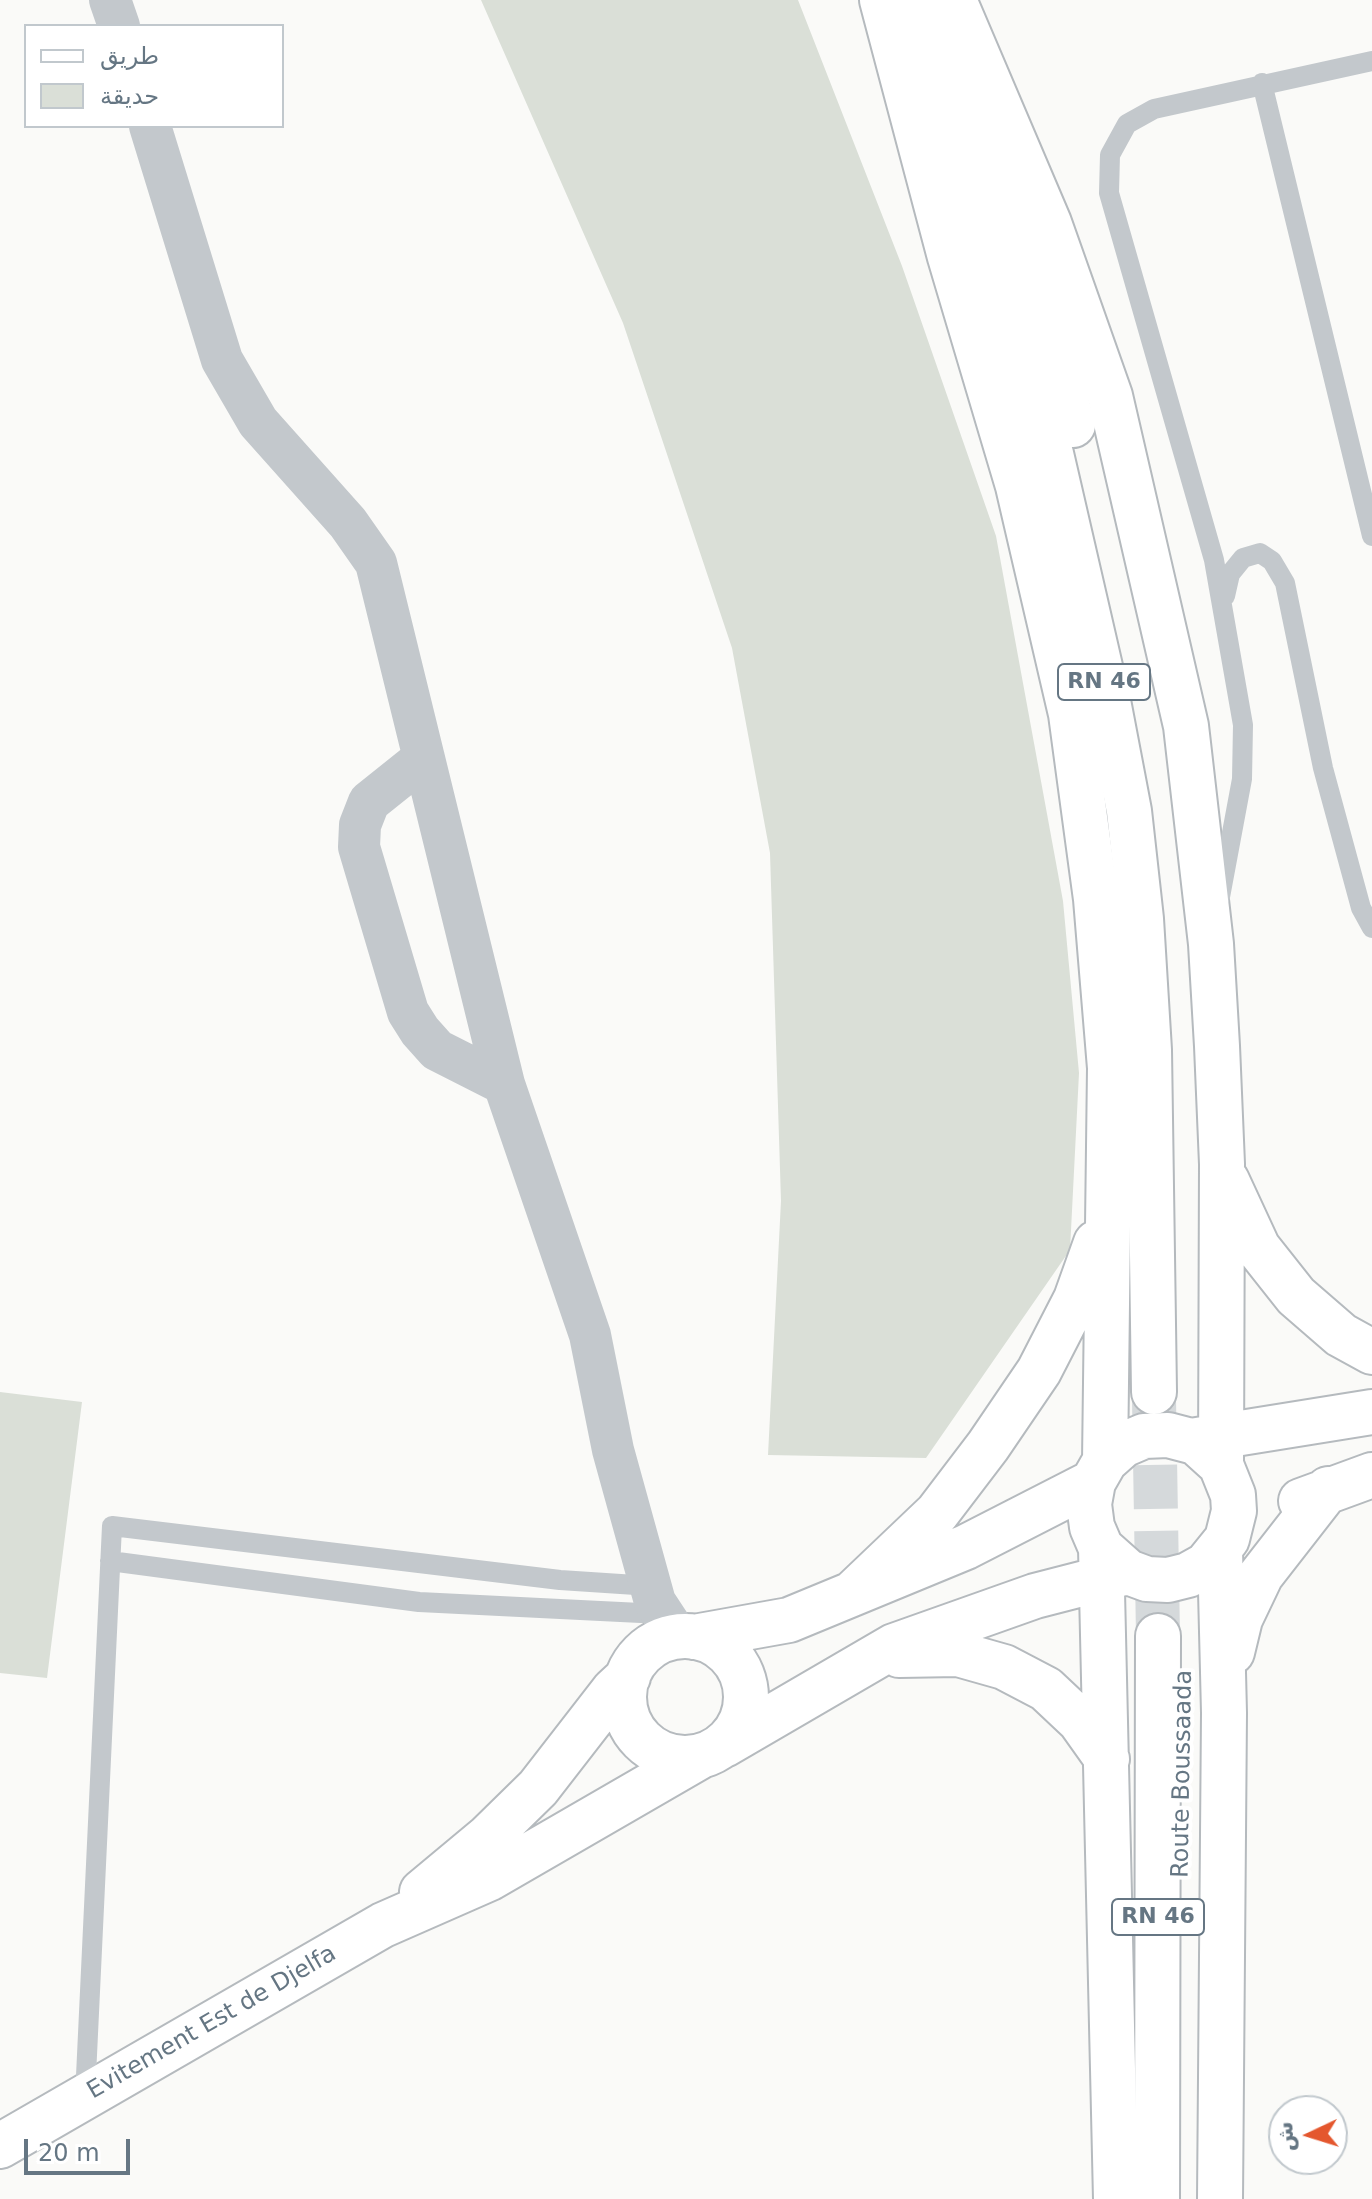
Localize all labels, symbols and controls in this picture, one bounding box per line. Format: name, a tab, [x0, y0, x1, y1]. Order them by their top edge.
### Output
legend	[24, 24, 284, 128]
text: طريق	[100, 42, 159, 70]
text: حديقة	[100, 82, 159, 110]
road number: RN 46	[1058, 664, 1150, 700]
street label: Route Boussaada	[1167, 1670, 1199, 1878]
road number: RN 46	[1112, 1899, 1204, 1935]
street label: Evitement Est de Djelfa	[82, 1940, 342, 2106]
north arrow	[1268, 2095, 1348, 2175]
text: ش	[1272, 2121, 1299, 2153]
scale bar	[28, 2123, 134, 2173]
text: 20 m	[38, 2139, 100, 2167]

